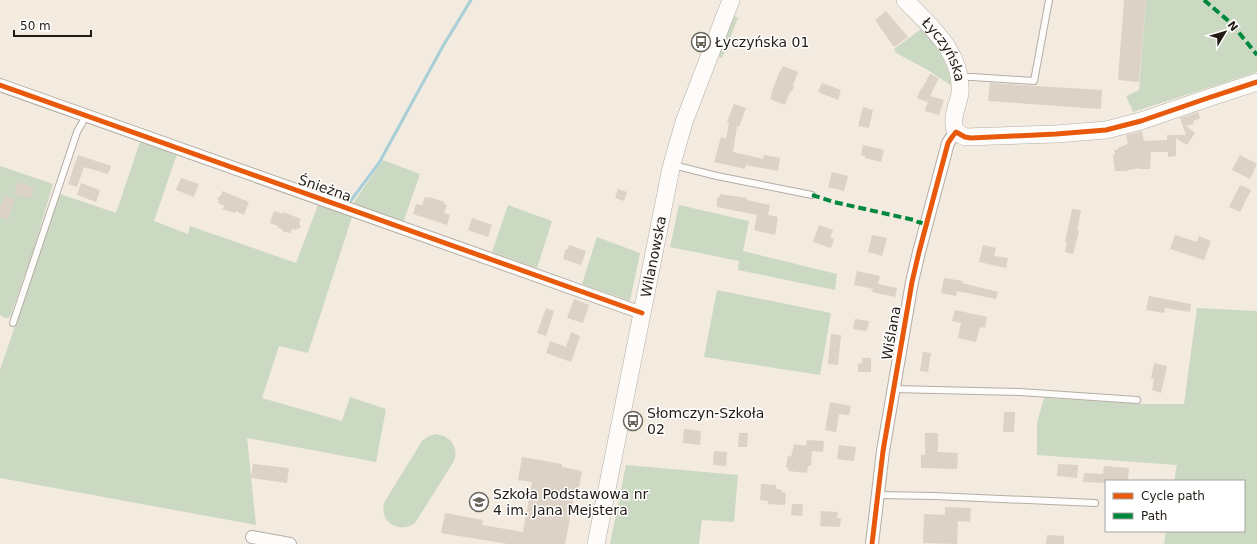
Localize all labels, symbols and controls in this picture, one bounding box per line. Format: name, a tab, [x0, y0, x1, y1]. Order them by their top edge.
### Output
scale bar	[14, 12, 91, 38]
north arrow	[1205, 12, 1245, 52]
street label: Łyczyńska	[918, 14, 968, 83]
text: 50 m	[20, 19, 51, 33]
text: N	[1225, 19, 1240, 34]
bus stop icon: Łyczyńska 01	[690, 31, 712, 53]
place label: Łyczyńska 01	[714, 34, 809, 50]
street label: Śnieżna	[296, 171, 354, 205]
street label: Wilanowska	[637, 215, 669, 299]
street label: Wiślana	[878, 305, 904, 361]
place label: Słomczyn-Szkoła 02	[647, 405, 764, 437]
bus stop icon: Słomczyn-Szkoła 02	[622, 410, 644, 432]
legend	[1105, 480, 1245, 532]
place label: Szkoła Podstawowa nr 4 im. Jana Mejstera	[493, 486, 649, 518]
text: Cycle path	[1141, 489, 1205, 503]
school or university icon: Szkoła Podstawowa nr 4 im. Jana Mejstera	[468, 491, 490, 513]
text: Path	[1141, 509, 1167, 523]

